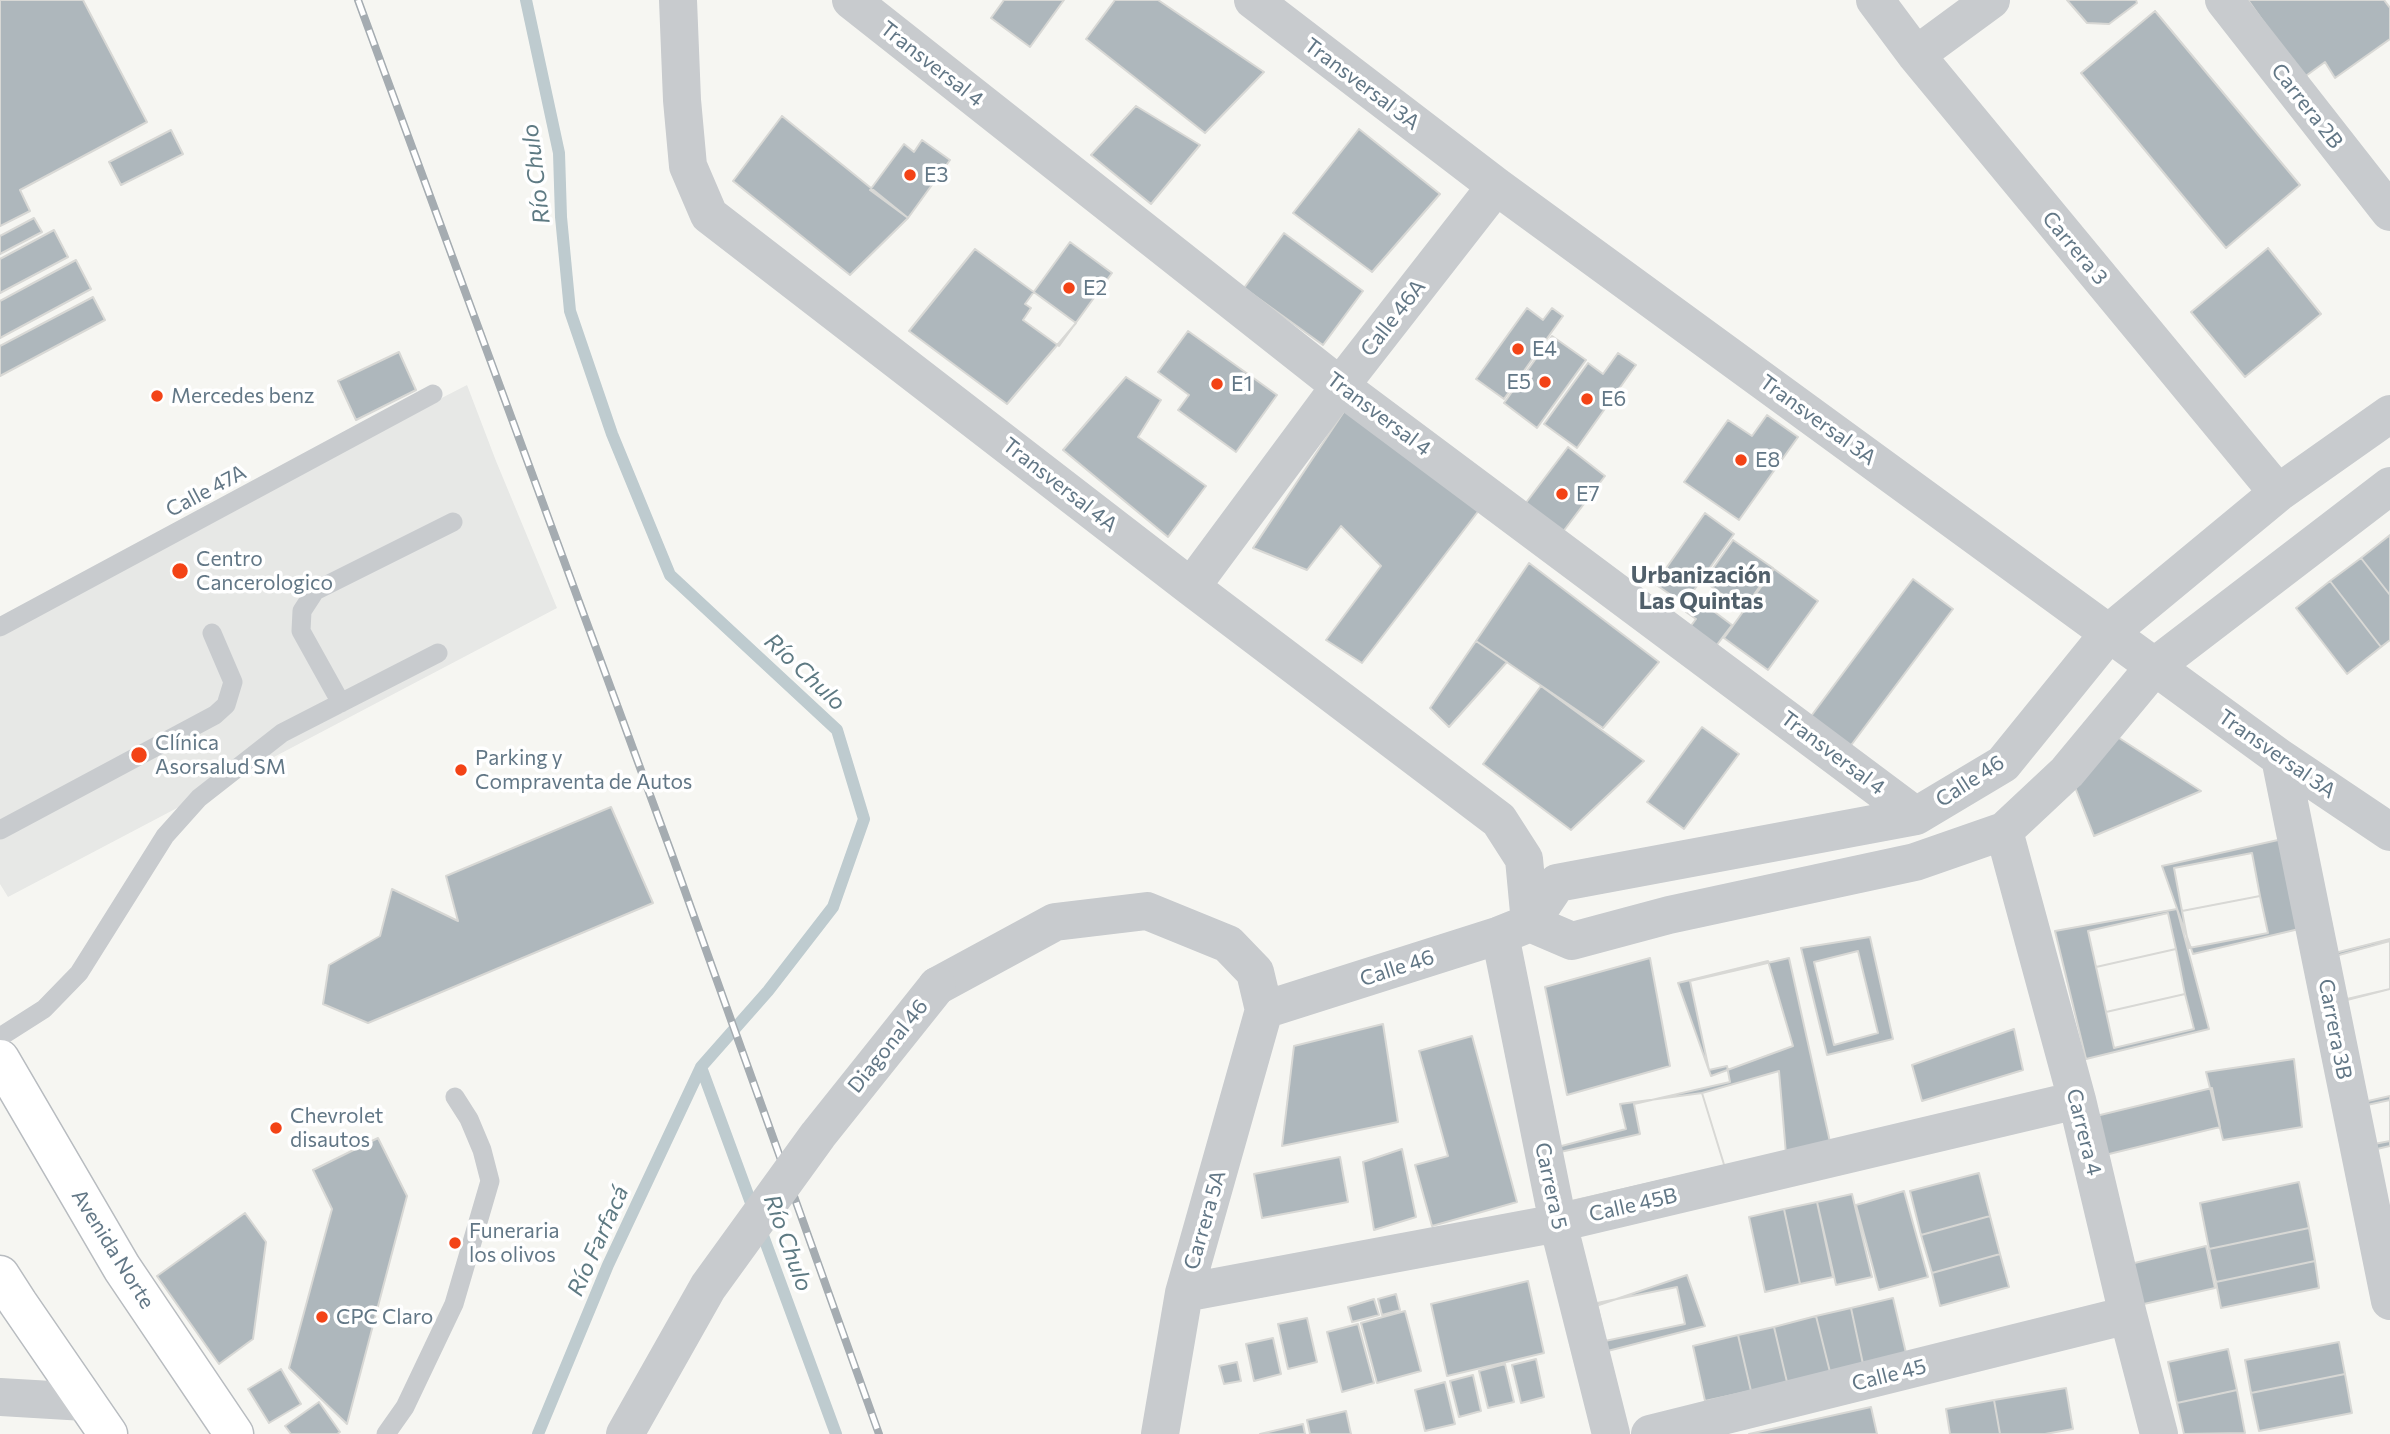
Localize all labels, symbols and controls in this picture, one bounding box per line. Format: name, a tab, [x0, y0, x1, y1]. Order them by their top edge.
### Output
street label: Transversal 4	[875, 16, 989, 112]
street label: Transversal 3A	[1299, 33, 1425, 135]
street label: Carrera 2B	[2266, 58, 2348, 154]
water label: Río Chulo	[516, 122, 556, 226]
place label: E3	[924, 162, 948, 188]
marker: E3	[902, 167, 918, 183]
street label: Carrera 3	[2037, 206, 2113, 290]
place label: E2	[1083, 275, 1107, 301]
street label: Calle 46A	[1355, 275, 1431, 361]
marker: E2	[1061, 280, 1077, 296]
place label: E4	[1532, 336, 1557, 362]
marker: E4	[1510, 341, 1526, 357]
street label: Transversal 4	[1322, 367, 1436, 461]
place label: E5	[1506, 369, 1531, 395]
street label: Transversal 3A	[1755, 369, 1881, 471]
place label: E1	[1231, 371, 1252, 397]
marker: E5	[1537, 374, 1553, 390]
marker: E1	[1209, 376, 1225, 392]
place label: Mercedes benz	[171, 383, 314, 409]
place label: E6	[1601, 386, 1626, 412]
marker: Mercedes benz	[149, 388, 165, 404]
marker: E6	[1579, 391, 1595, 407]
street label: Transversal 4A	[998, 432, 1122, 538]
place label: E8	[1755, 447, 1780, 473]
marker: E8	[1733, 452, 1749, 468]
street label: Calle 47A	[162, 459, 250, 523]
place label: E7	[1576, 481, 1600, 507]
marker: E7	[1554, 486, 1570, 502]
place label: Centro Cancerologico	[196, 546, 333, 596]
marker: Centro Cancerologico	[170, 561, 190, 581]
district label: Urbanización Las Quintas	[1631, 561, 1771, 615]
water label: Río Chulo	[759, 628, 851, 716]
street label: Transversal 3A	[2213, 704, 2341, 804]
street label: Transversal 4	[1776, 706, 1890, 800]
place label: Clínica Asorsalud SM	[155, 730, 286, 780]
marker: Clínica Asorsalud SM	[129, 745, 149, 765]
place label: Parking y Compraventa de Autos	[475, 745, 692, 795]
street label: Calle 46	[1931, 750, 2009, 812]
marker: Parking y Compraventa de Autos	[453, 762, 469, 778]
street label: Calle 46	[1357, 944, 1437, 992]
street label: Carrera 3B	[2313, 977, 2357, 1081]
street label: Diagonal 46	[843, 994, 933, 1098]
street label: Carrera 4	[2061, 1086, 2107, 1178]
place label: Chevrolet disautos	[290, 1103, 383, 1153]
marker: Chevrolet disautos	[268, 1120, 284, 1136]
street label: Carrera 5	[1530, 1140, 1572, 1232]
street label: Carrera 5A	[1179, 1167, 1231, 1273]
water label: Río Farfacá	[561, 1182, 635, 1300]
street label: Calle 45B	[1587, 1183, 1679, 1227]
street label: Avenida Norte	[66, 1185, 160, 1313]
water label: Río Chulo	[758, 1191, 818, 1295]
place label: Funeraria los olivos	[469, 1218, 560, 1268]
marker: Funeraria los olivos	[447, 1235, 463, 1251]
place label: CPC Claro	[336, 1304, 433, 1330]
marker: CPC Claro	[314, 1309, 330, 1325]
street label: Calle 45	[1849, 1354, 1929, 1396]

